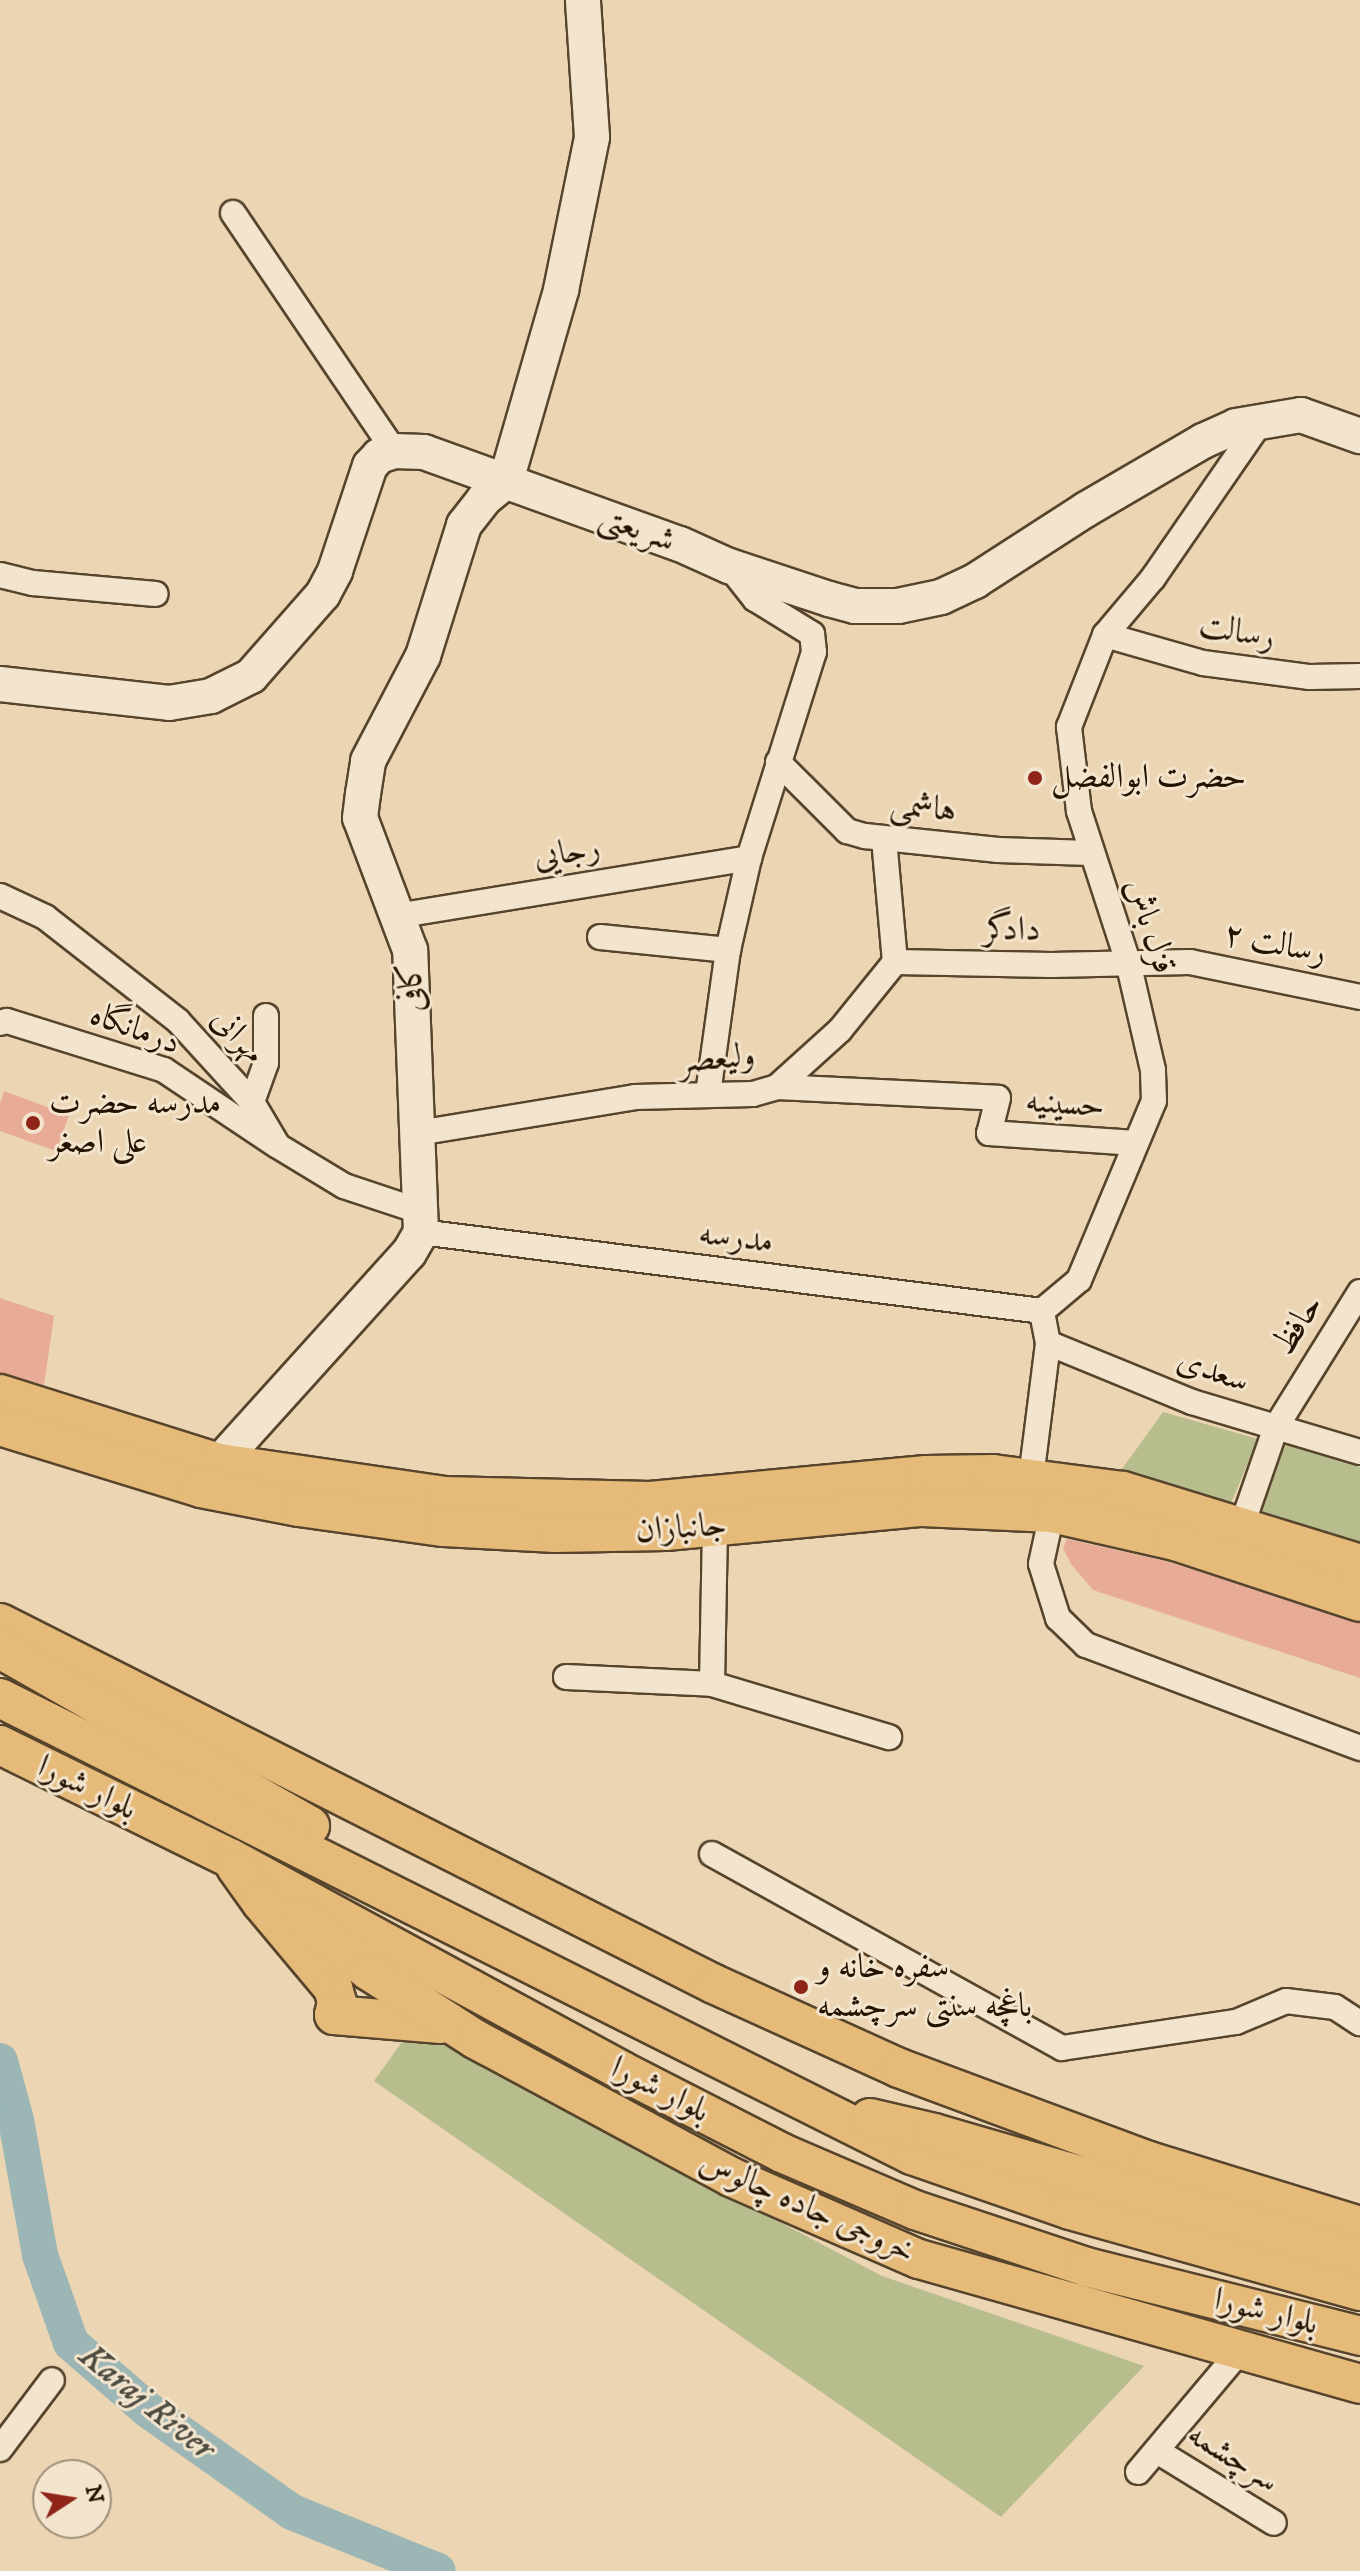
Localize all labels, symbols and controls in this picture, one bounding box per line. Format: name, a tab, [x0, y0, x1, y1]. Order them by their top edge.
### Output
street label: شریعتی	[593, 496, 681, 562]
street label: رسالت	[1196, 605, 1278, 659]
place label: حضرت ابوالفضل	[1051, 758, 1246, 798]
marker: حضرت ابوالفضل	[1026, 769, 1044, 787]
street label: هاشمی	[888, 784, 958, 832]
street label: رجایی	[531, 828, 603, 878]
street label: قزل باش	[1116, 873, 1184, 979]
street label: دادگر	[983, 909, 1041, 951]
street label: رسالت ۲	[1220, 914, 1330, 974]
street label: کافی	[389, 960, 435, 1014]
street label: درمانگاه	[84, 994, 186, 1064]
street label: مهرانی	[202, 999, 274, 1073]
street label: ولیعصر	[677, 1035, 757, 1083]
street label: حسینیه	[1024, 1081, 1106, 1127]
place label: مدرسه حضرت علی اصغر	[49, 1083, 221, 1162]
marker: مدرسه حضرت علی اصغر	[24, 1114, 42, 1132]
street label: مدرسه	[696, 1213, 776, 1263]
street label: حافظ	[1264, 1287, 1332, 1363]
street label: سعدی	[1171, 1340, 1255, 1402]
street label: جانبازان	[634, 1504, 728, 1552]
street label: بلوار شورا	[30, 1746, 144, 1830]
place label: سفره خانه و باغچه سنتی سرچشمه	[817, 1947, 1032, 2026]
marker: سفره خانه و باغچه سنتی سرچشمه	[792, 1978, 810, 1996]
street label: بلوار شورا	[603, 2048, 717, 2132]
street label: خروجی جاده چالوس	[693, 2141, 921, 2273]
street label: بلوار شورا	[1210, 2279, 1322, 2345]
water label: Karaj River	[70, 2334, 224, 2470]
street label: سرچشمه	[1179, 2414, 1287, 2502]
north arrow	[32, 2459, 112, 2539]
text: N	[79, 2483, 109, 2506]

